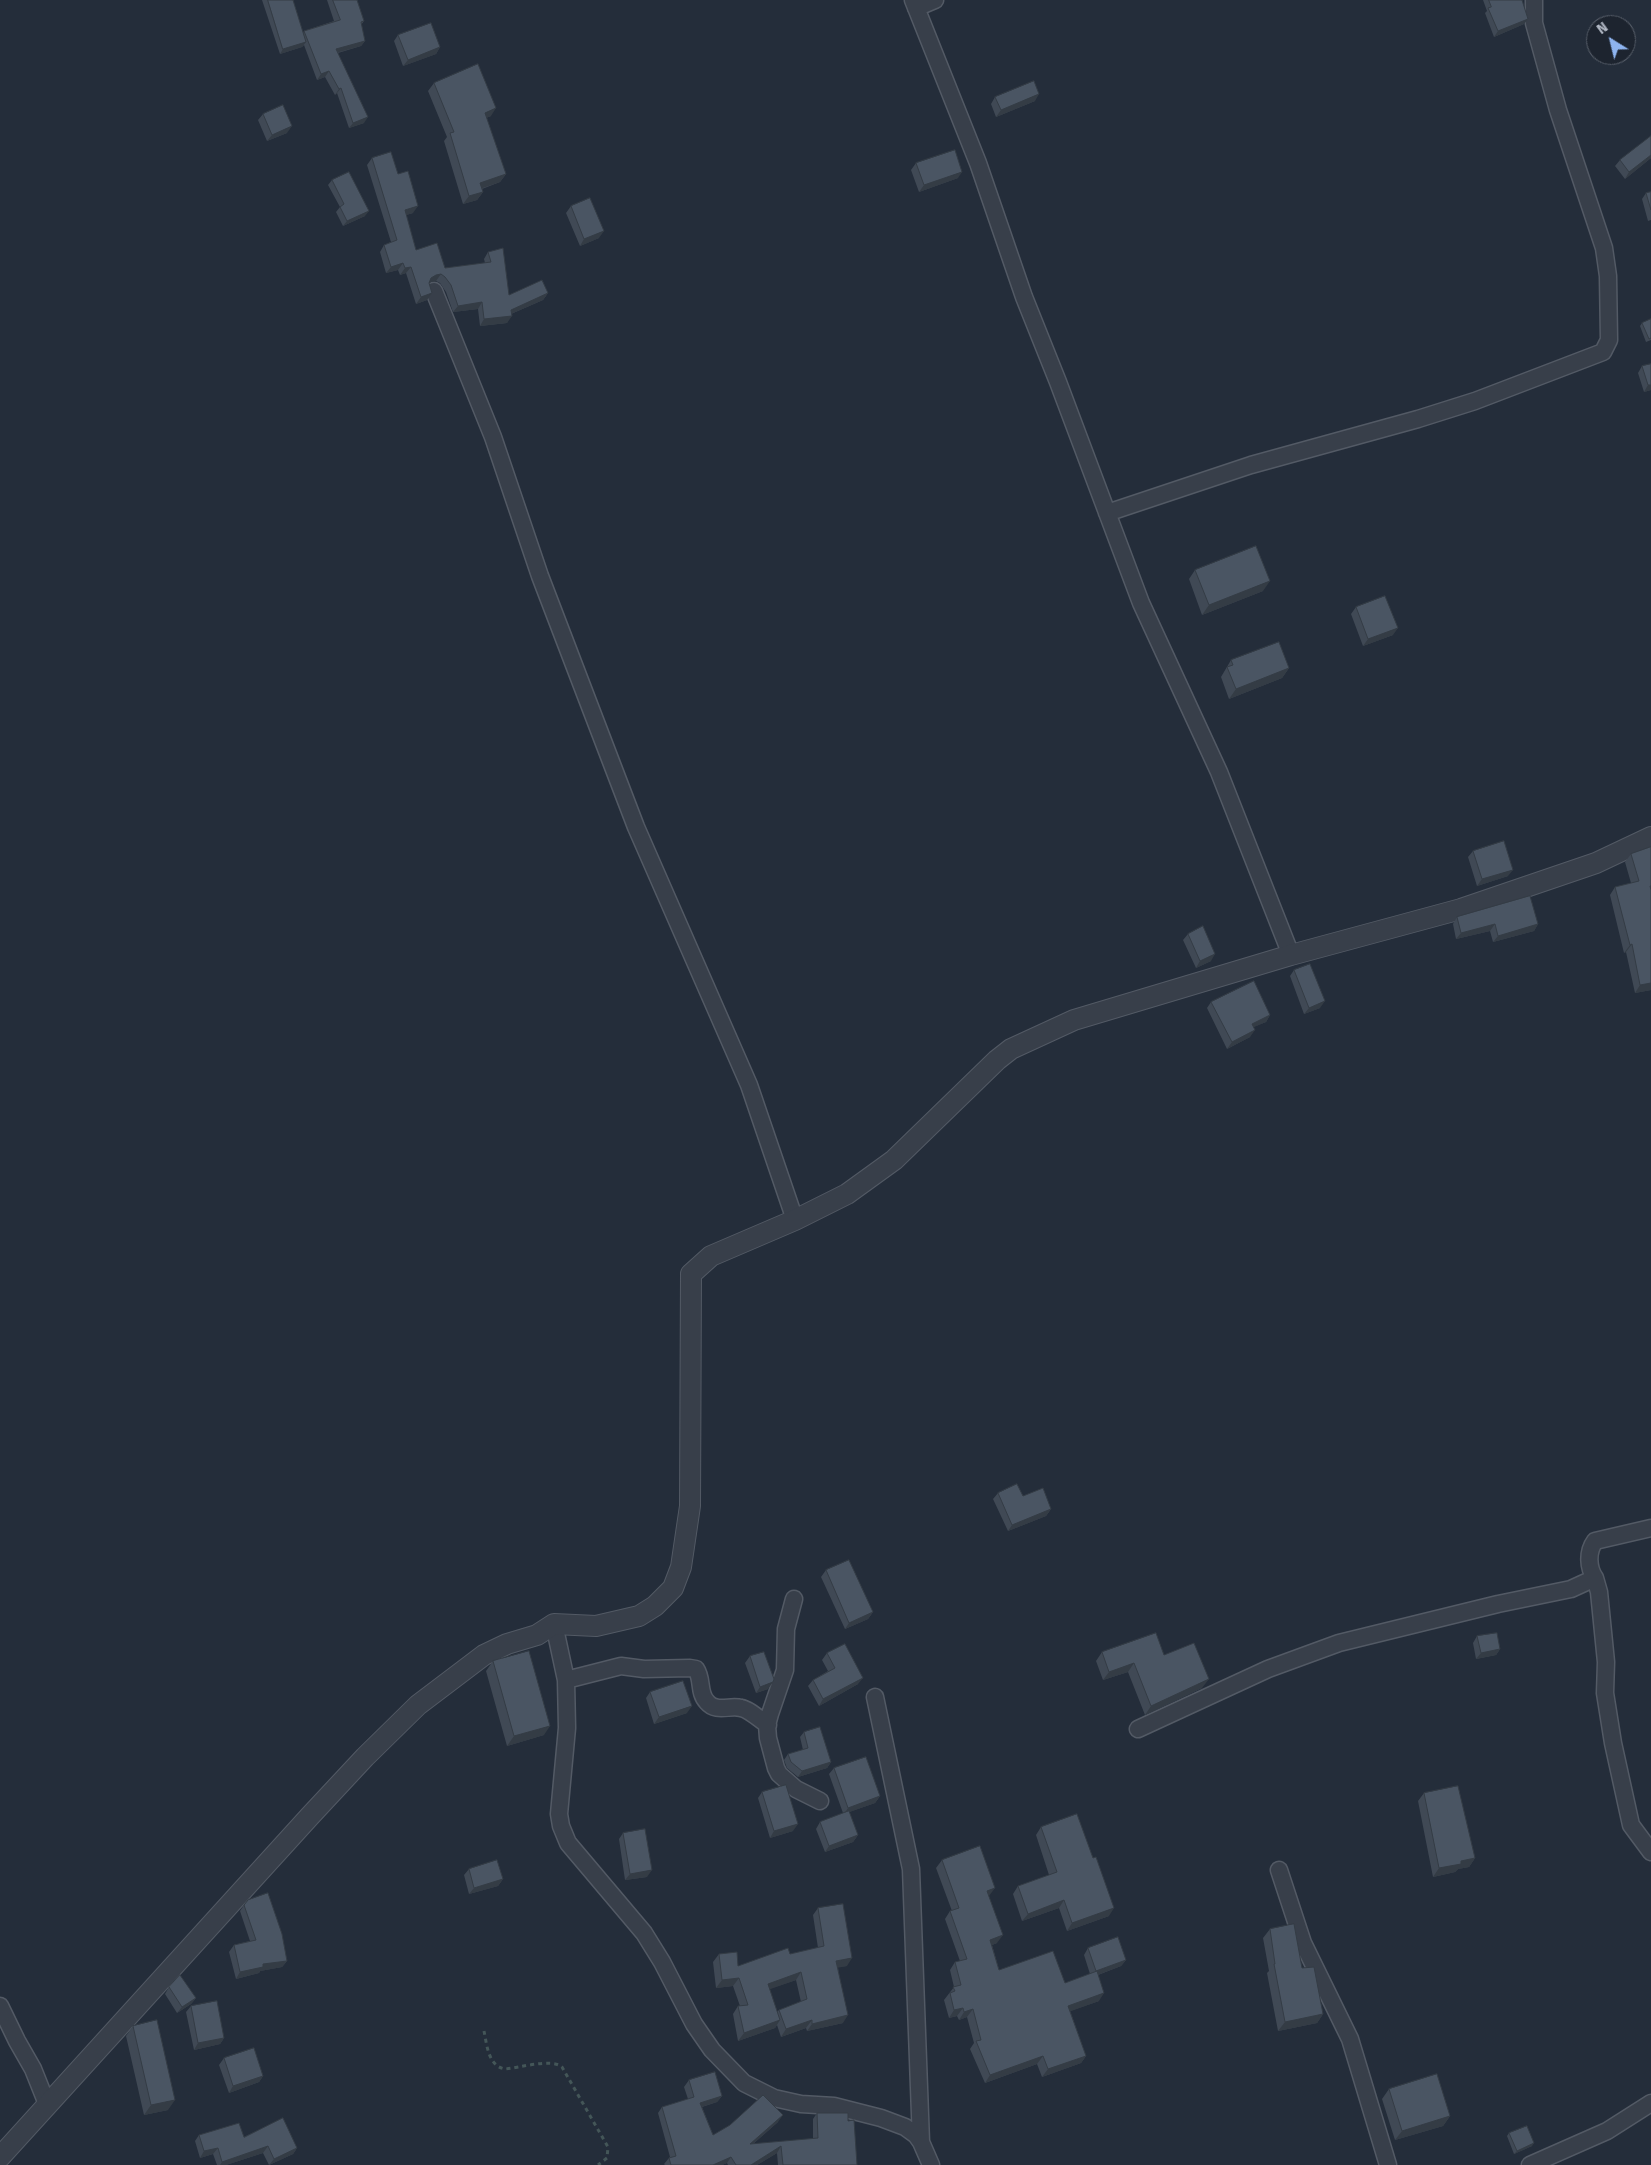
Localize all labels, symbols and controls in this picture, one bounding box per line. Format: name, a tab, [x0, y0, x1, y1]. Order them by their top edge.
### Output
north arrow	[1586, 15, 1636, 65]
text: N	[1594, 19, 1611, 38]

